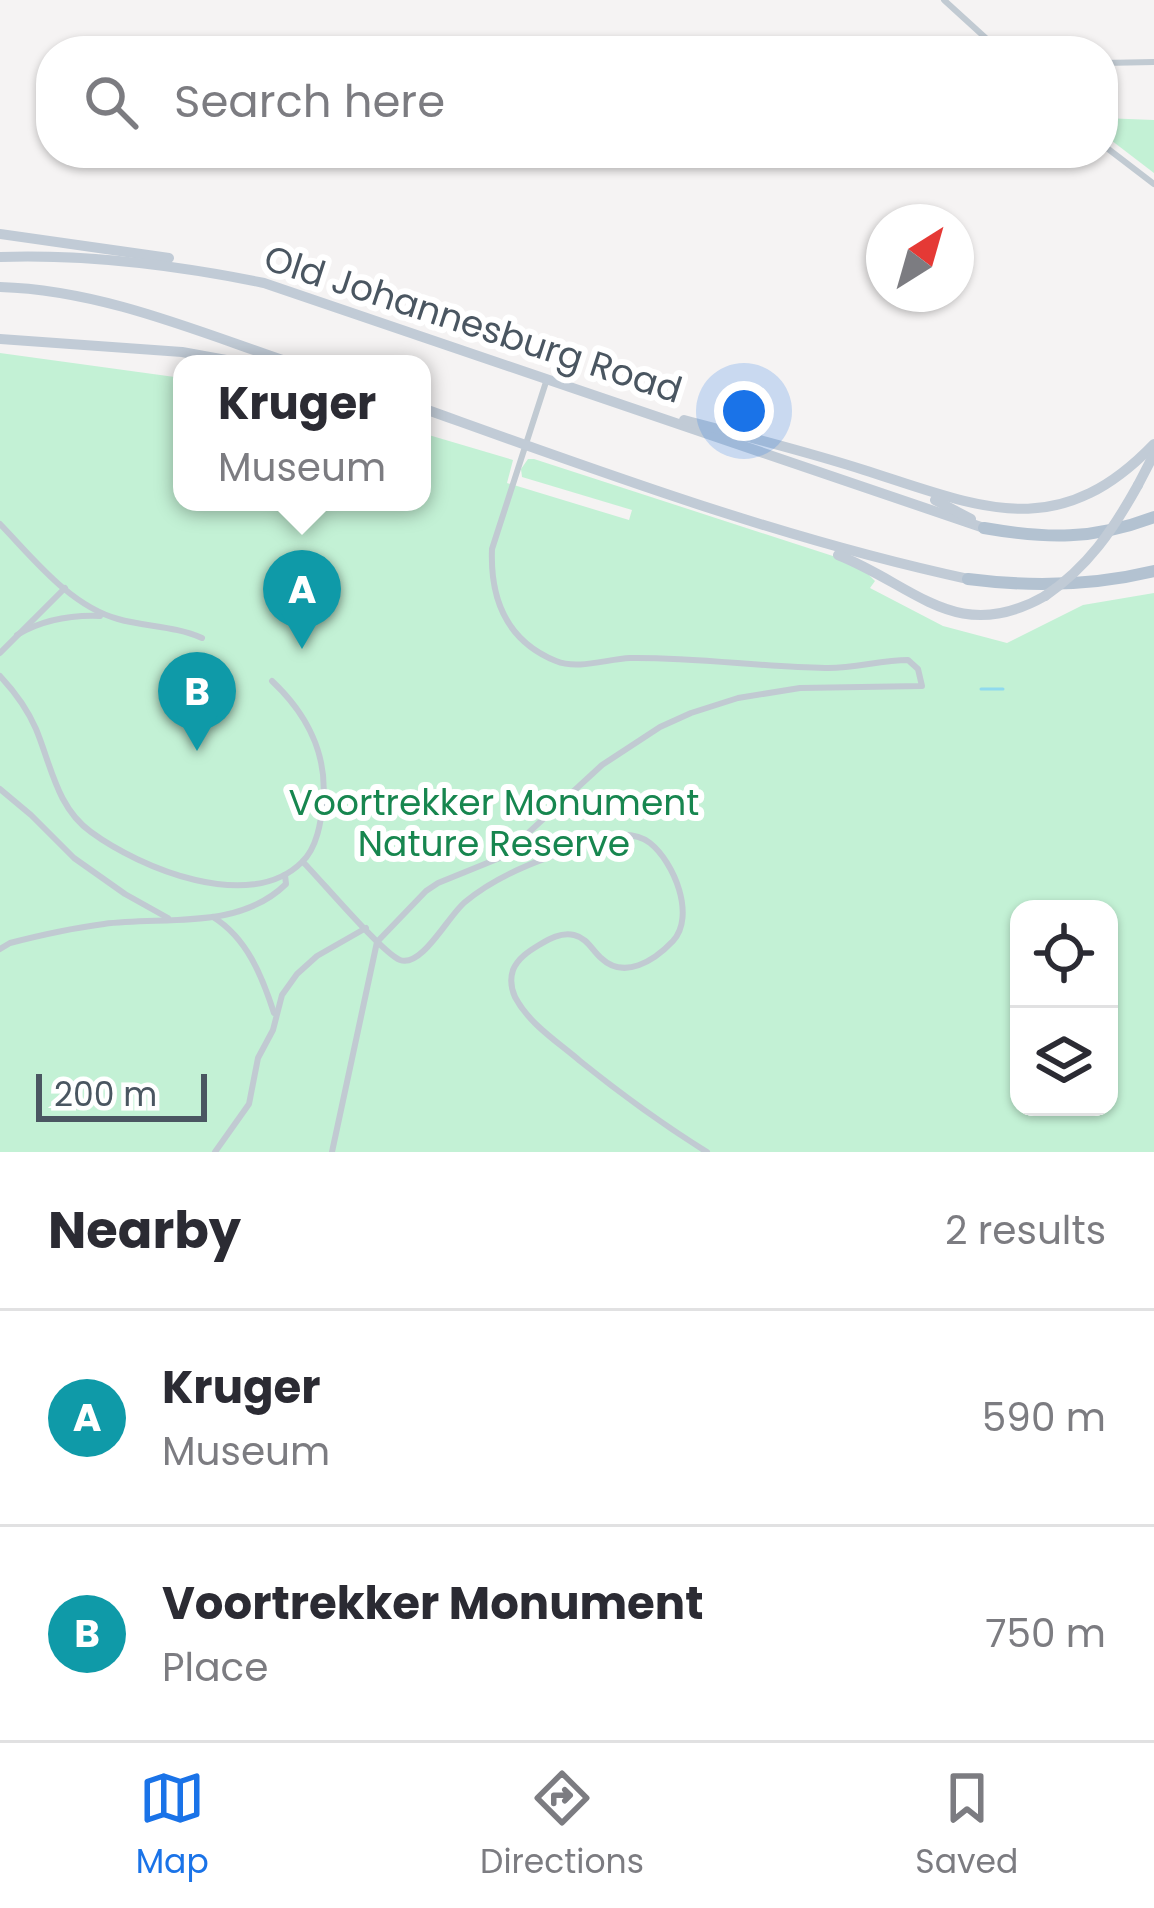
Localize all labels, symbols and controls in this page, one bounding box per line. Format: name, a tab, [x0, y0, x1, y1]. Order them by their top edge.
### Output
search box	[36, 36, 1118, 168]
icon: search	[78, 69, 144, 135]
text: Search here	[174, 70, 445, 133]
north arrow	[866, 204, 974, 312]
street label: Old Johannesburg Road	[258, 232, 688, 416]
popup	[173, 355, 431, 511]
text: Kruger	[218, 372, 376, 435]
your location	[714, 381, 774, 441]
text: Museum	[218, 440, 386, 495]
pin: A	[263, 550, 341, 649]
pin: B	[158, 652, 236, 751]
park label: Voortrekker Monument Nature Reserve	[289, 777, 699, 869]
map controls	[1010, 900, 1118, 1116]
button: locate	[1010, 900, 1118, 1008]
button: layers	[1010, 1008, 1118, 1116]
scale bar	[36, 1068, 207, 1121]
text: 200 m	[54, 1071, 157, 1118]
text: Nearby	[48, 1194, 241, 1266]
text: 2 results	[945, 1203, 1106, 1258]
text: Kruger	[162, 1356, 321, 1419]
text: A	[73, 1390, 101, 1445]
text: 590 m	[982, 1390, 1106, 1445]
text: Museum	[162, 1424, 330, 1479]
text: Voortrekker Monument	[162, 1572, 703, 1635]
text: B	[74, 1606, 100, 1661]
text: 750 m	[985, 1606, 1106, 1661]
text: Place	[162, 1640, 268, 1695]
tab: Map	[136, 1765, 209, 1887]
tab: Directions	[480, 1765, 644, 1887]
tab: Saved	[915, 1765, 1018, 1887]

